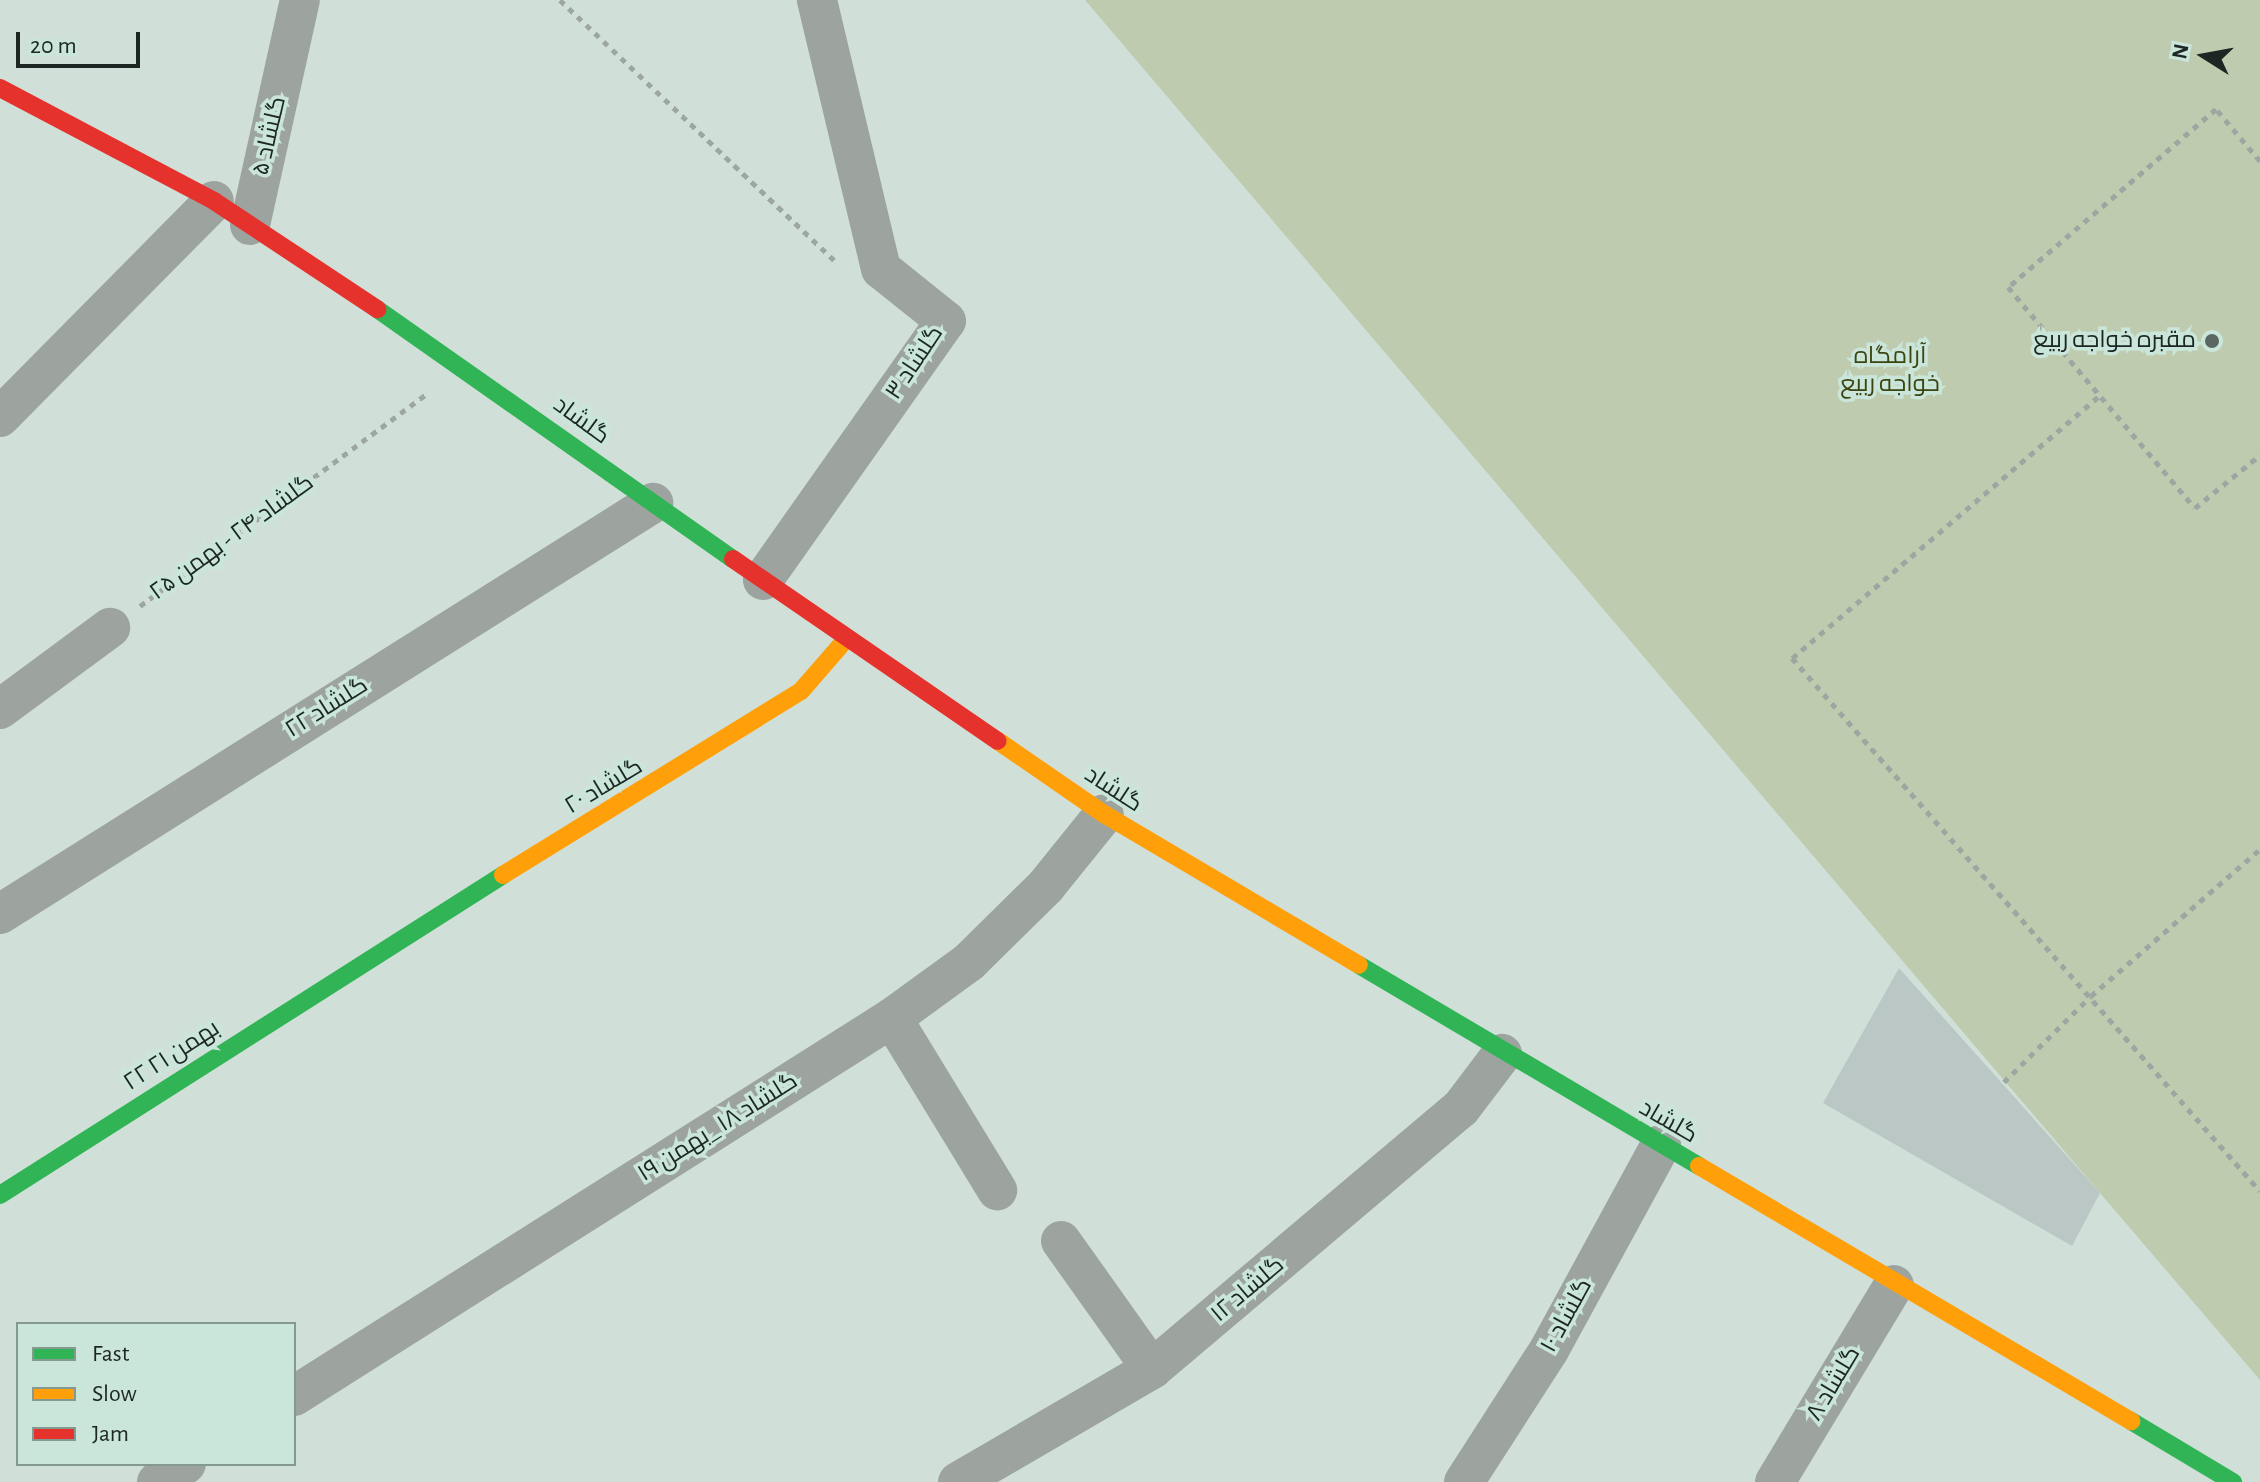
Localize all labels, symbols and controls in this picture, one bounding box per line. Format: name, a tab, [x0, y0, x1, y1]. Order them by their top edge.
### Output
scale bar	[20, 16, 144, 66]
north arrow	[2164, 16, 2244, 96]
text: 20 m	[30, 34, 77, 58]
text: N	[2168, 42, 2193, 61]
street label: گلشاد ۵	[247, 94, 293, 178]
street label: گلشاد ۳	[880, 321, 950, 405]
place label: مقبره خواجه ربیع	[2033, 327, 2196, 355]
marker: مقبره خواجه ربیع	[2203, 332, 2221, 350]
park label: آرامگاه خواجه ربیع	[1840, 343, 1940, 399]
street label: گلشاد	[547, 391, 615, 451]
street label: گلشاد ۲۴ - بهمن ۲۵	[144, 469, 320, 607]
street label: گلشاد ۲۲	[280, 671, 374, 745]
street label: گلشاد ۲۰	[560, 753, 648, 821]
street label: گلشاد	[1079, 761, 1147, 819]
street label: ۲۲ بهمن ۲۱	[119, 1014, 225, 1098]
street label: گلشاد ۱۸ _بهمن ۱۹	[633, 1067, 803, 1189]
street label: گلشاد	[1634, 1094, 1702, 1150]
street label: گلشاد ۱۲	[1205, 1251, 1291, 1329]
street label: گلشاد ۱۰	[1535, 1274, 1599, 1358]
legend	[16, 1322, 296, 1466]
text: Fast	[92, 1342, 129, 1366]
street label: گلشاد ۸	[1801, 1342, 1867, 1426]
text: Slow	[92, 1382, 137, 1406]
text: Jam	[92, 1422, 129, 1446]

